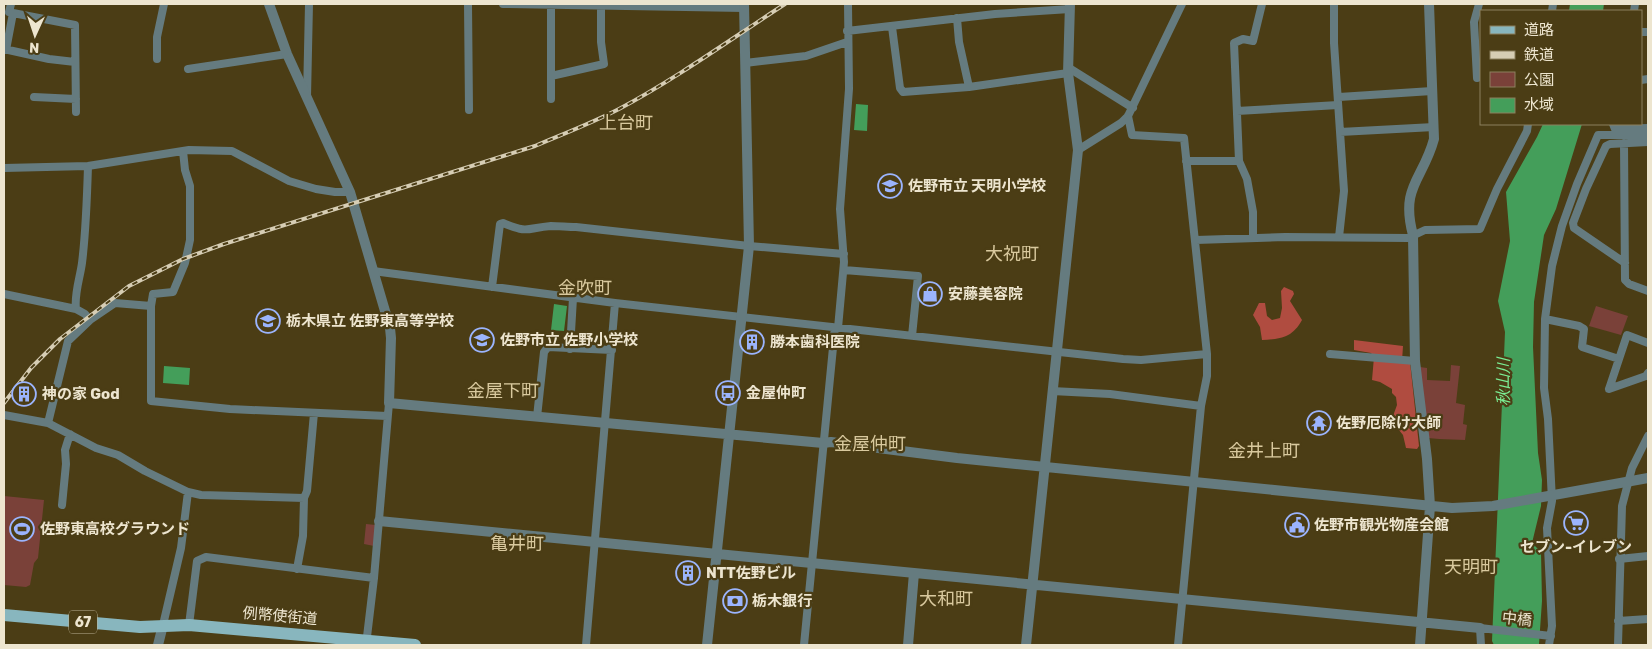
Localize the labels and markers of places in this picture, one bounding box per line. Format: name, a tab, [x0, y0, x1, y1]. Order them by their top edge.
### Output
school or university icon: 佐野市立 天明小学校	[877, 173, 903, 199]
place label: 佐野市立 天明小学校	[908, 177, 1046, 195]
shop icon: 安藤美容院	[917, 281, 943, 307]
place label: 安藤美容院	[948, 285, 1023, 303]
school or university icon: 栃木県立 佐野東高等学校	[255, 308, 281, 334]
place label: 栃木県立 佐野東高等学校	[286, 312, 454, 330]
school or university icon: 佐野市立 佐野小学校	[469, 327, 495, 353]
building icon: 勝本歯科医院	[739, 329, 765, 355]
place label: 佐野市立 佐野小学校	[500, 331, 638, 349]
place label: 勝本歯科医院	[770, 333, 860, 351]
bus stop icon: 金屋仲町	[715, 380, 741, 406]
building icon: 神の家 God	[11, 381, 37, 407]
place label: 金屋仲町	[746, 384, 806, 402]
place label: 神の家 God	[41, 385, 120, 403]
temple icon: 佐野厄除け大師	[1306, 410, 1332, 436]
place label: 佐野厄除け大師	[1336, 414, 1441, 432]
supermarket icon: セブン-イレブン	[1563, 510, 1589, 536]
public building icon: 佐野市観光物産会館	[1284, 512, 1310, 538]
sports icon: 佐野東高校グラウンド	[9, 516, 35, 542]
place label: 佐野市観光物産会館	[1314, 516, 1449, 534]
place label: 佐野東高校グラウンド	[40, 520, 190, 538]
place label: セブン-イレブン	[1520, 538, 1632, 556]
building icon: NTT佐野ビル	[675, 560, 701, 586]
place label: NTT佐野ビル	[706, 564, 796, 582]
bank icon: 栃木銀行	[722, 588, 748, 614]
place label: 栃木銀行	[752, 592, 812, 610]

